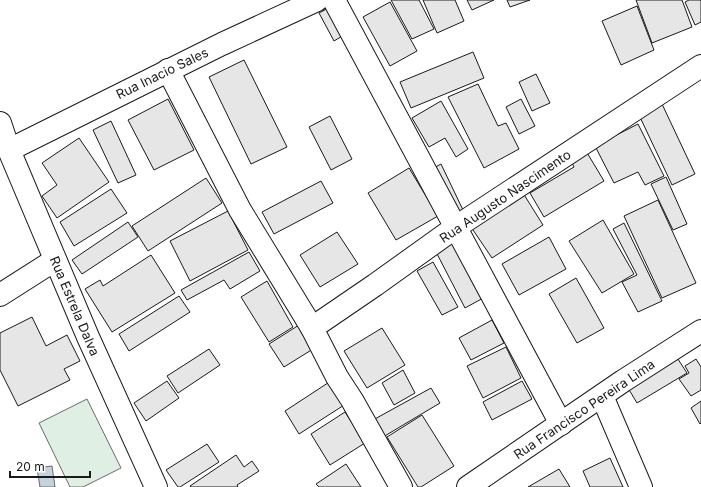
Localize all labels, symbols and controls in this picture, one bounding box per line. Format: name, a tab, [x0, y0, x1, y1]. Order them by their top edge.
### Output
street label: Rua Inacio Sales	[113, 44, 211, 102]
street label: Rua Augusto Nascimento	[436, 146, 574, 246]
street label: Rua Estrela Dalva	[47, 254, 103, 358]
street label: Rua Francisco Pereira Lima	[510, 356, 658, 462]
scale bar	[10, 453, 90, 479]
text: 20 m	[16, 459, 45, 474]

